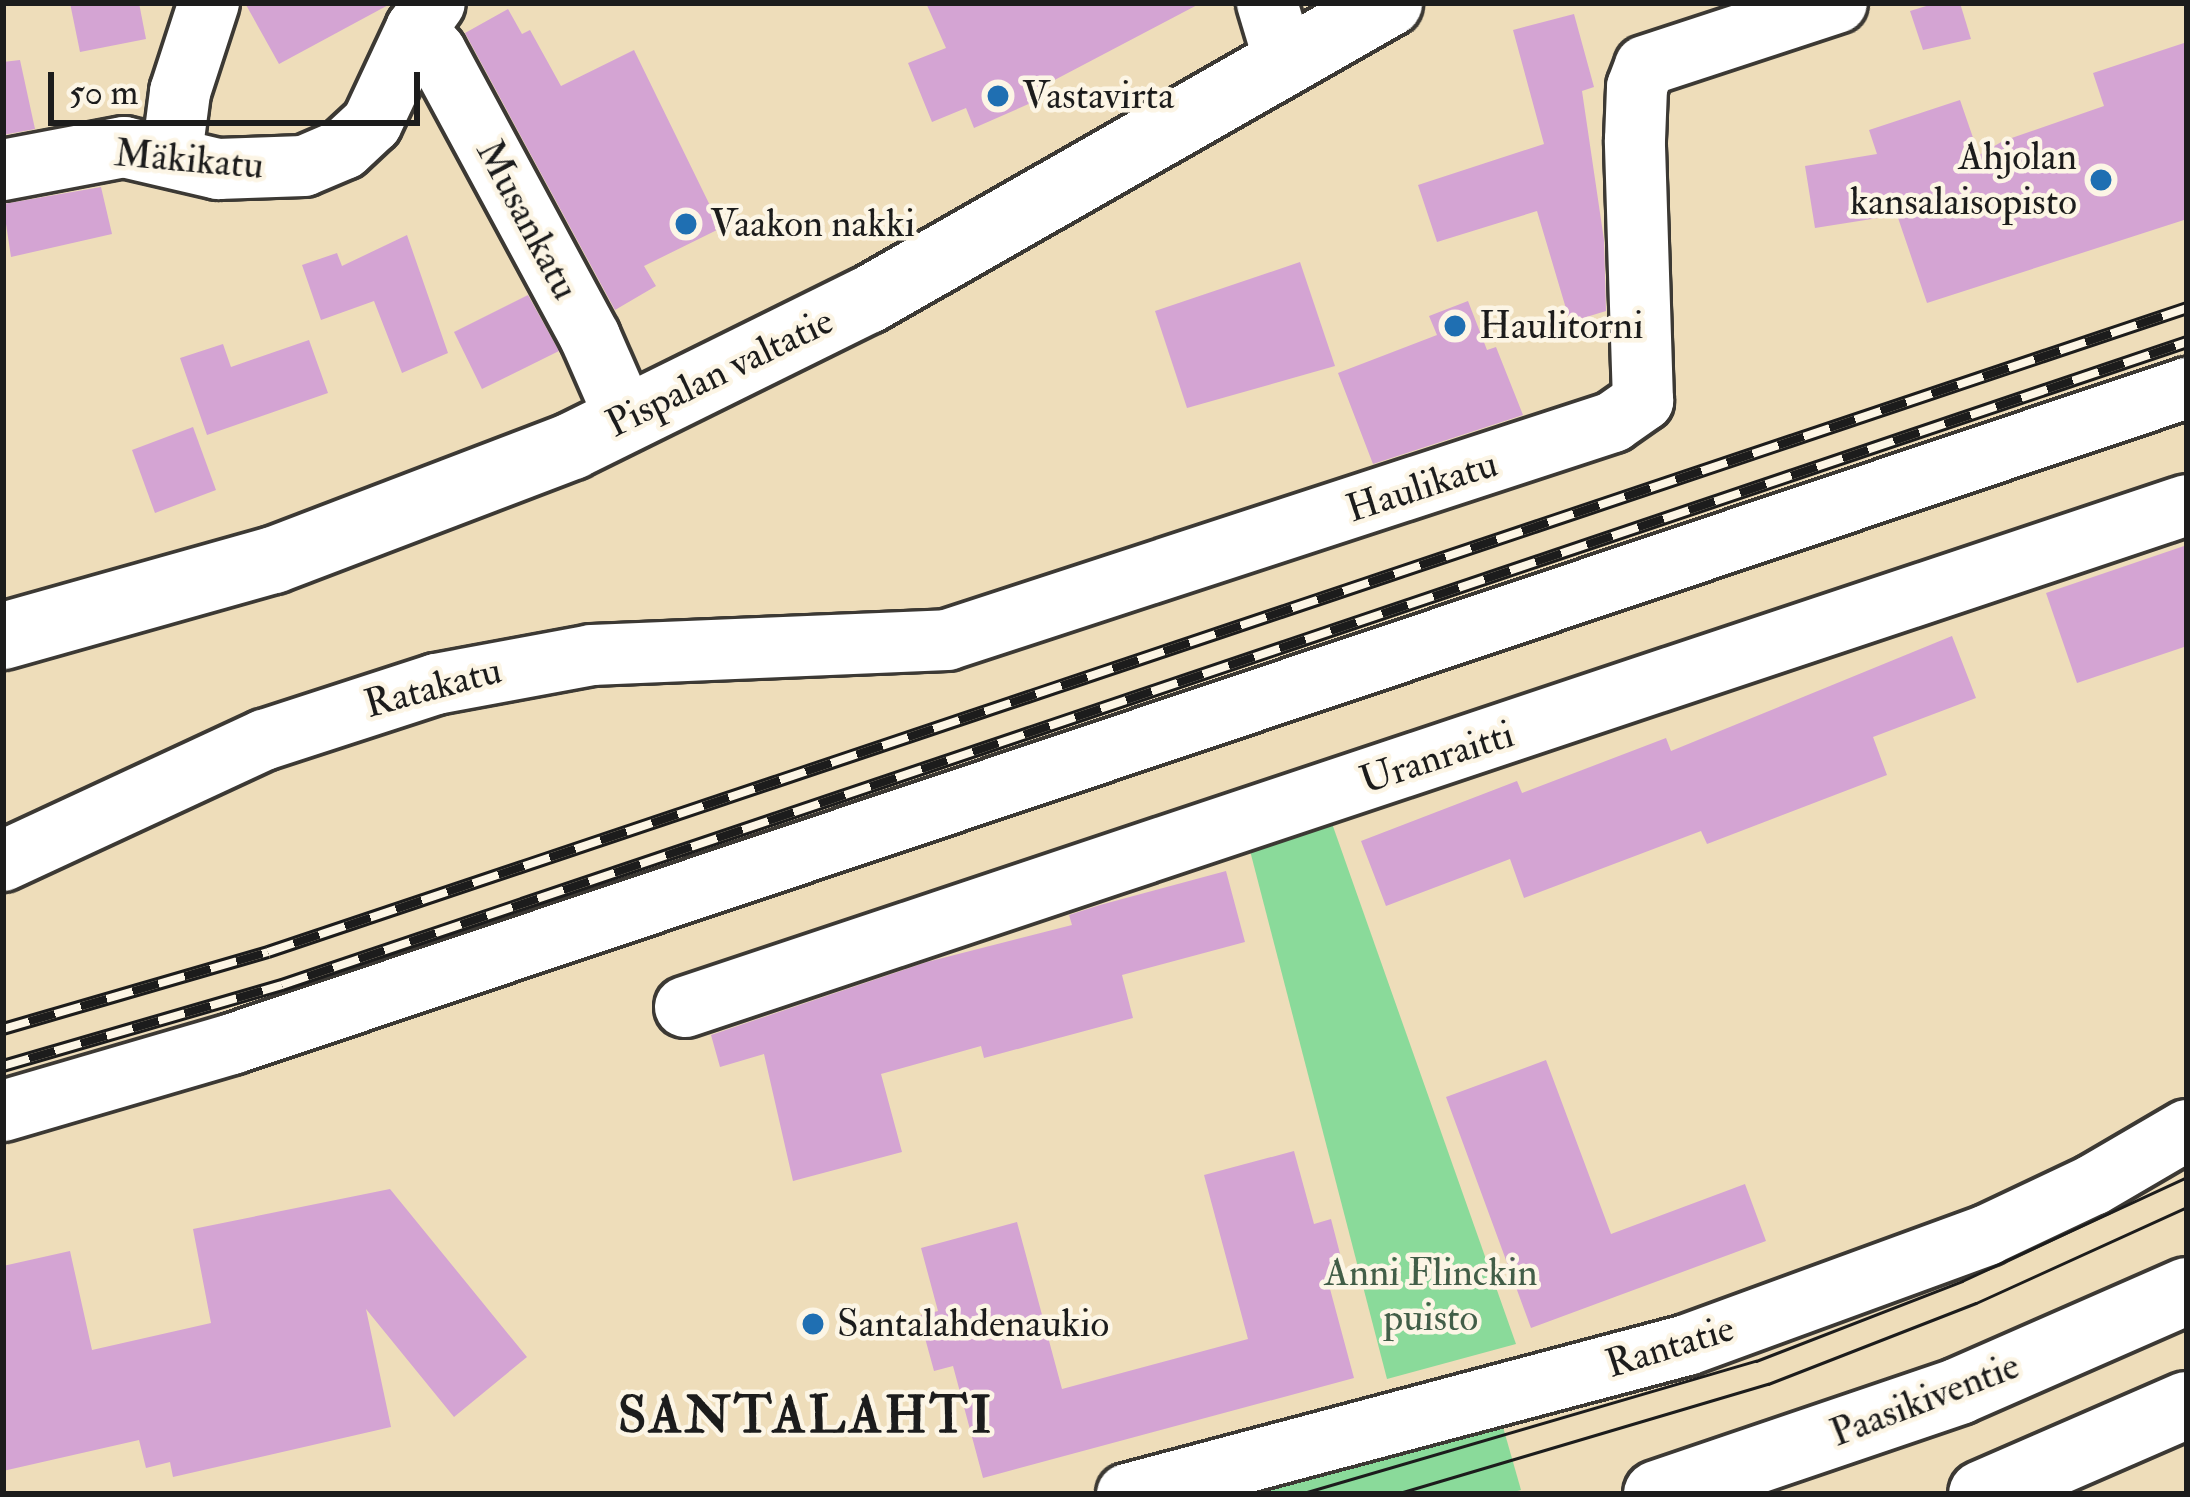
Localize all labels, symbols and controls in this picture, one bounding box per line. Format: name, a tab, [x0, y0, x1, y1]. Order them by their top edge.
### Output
scale bar	[54, 48, 426, 122]
text: 50 m	[69, 70, 138, 115]
place label: Vastavirta	[1022, 73, 1174, 119]
marker: Vastavirta	[985, 83, 1011, 109]
street label: Mäkikatu	[112, 130, 266, 190]
street label: Musankatu	[465, 132, 589, 308]
place label: Ahjolan kansalaisopisto	[1850, 135, 2077, 226]
marker: Ahjolan kansalaisopisto	[2088, 167, 2114, 193]
place label: Vaakon nakki	[710, 201, 915, 247]
marker: Vaakon nakki	[673, 211, 699, 237]
street label: Pispalan valtatie	[599, 298, 841, 448]
place label: Haulitorni	[1479, 303, 1644, 349]
marker: Haulitorni	[1442, 313, 1468, 339]
street label: Haulikatu	[1341, 441, 1503, 533]
street label: Ratakatu	[359, 647, 507, 729]
street label: Uranraitti	[1354, 711, 1520, 805]
park label: Anni Flinckin puisto	[1324, 1251, 1538, 1342]
place label: Santalahdenaukio	[837, 1301, 1109, 1347]
street label: Rantatie	[1600, 1305, 1740, 1389]
marker: Santalahdenaukio	[800, 1311, 826, 1337]
street label: Paasikiventie	[1824, 1343, 2026, 1457]
district label: SANTALAHTI	[618, 1385, 994, 1447]

